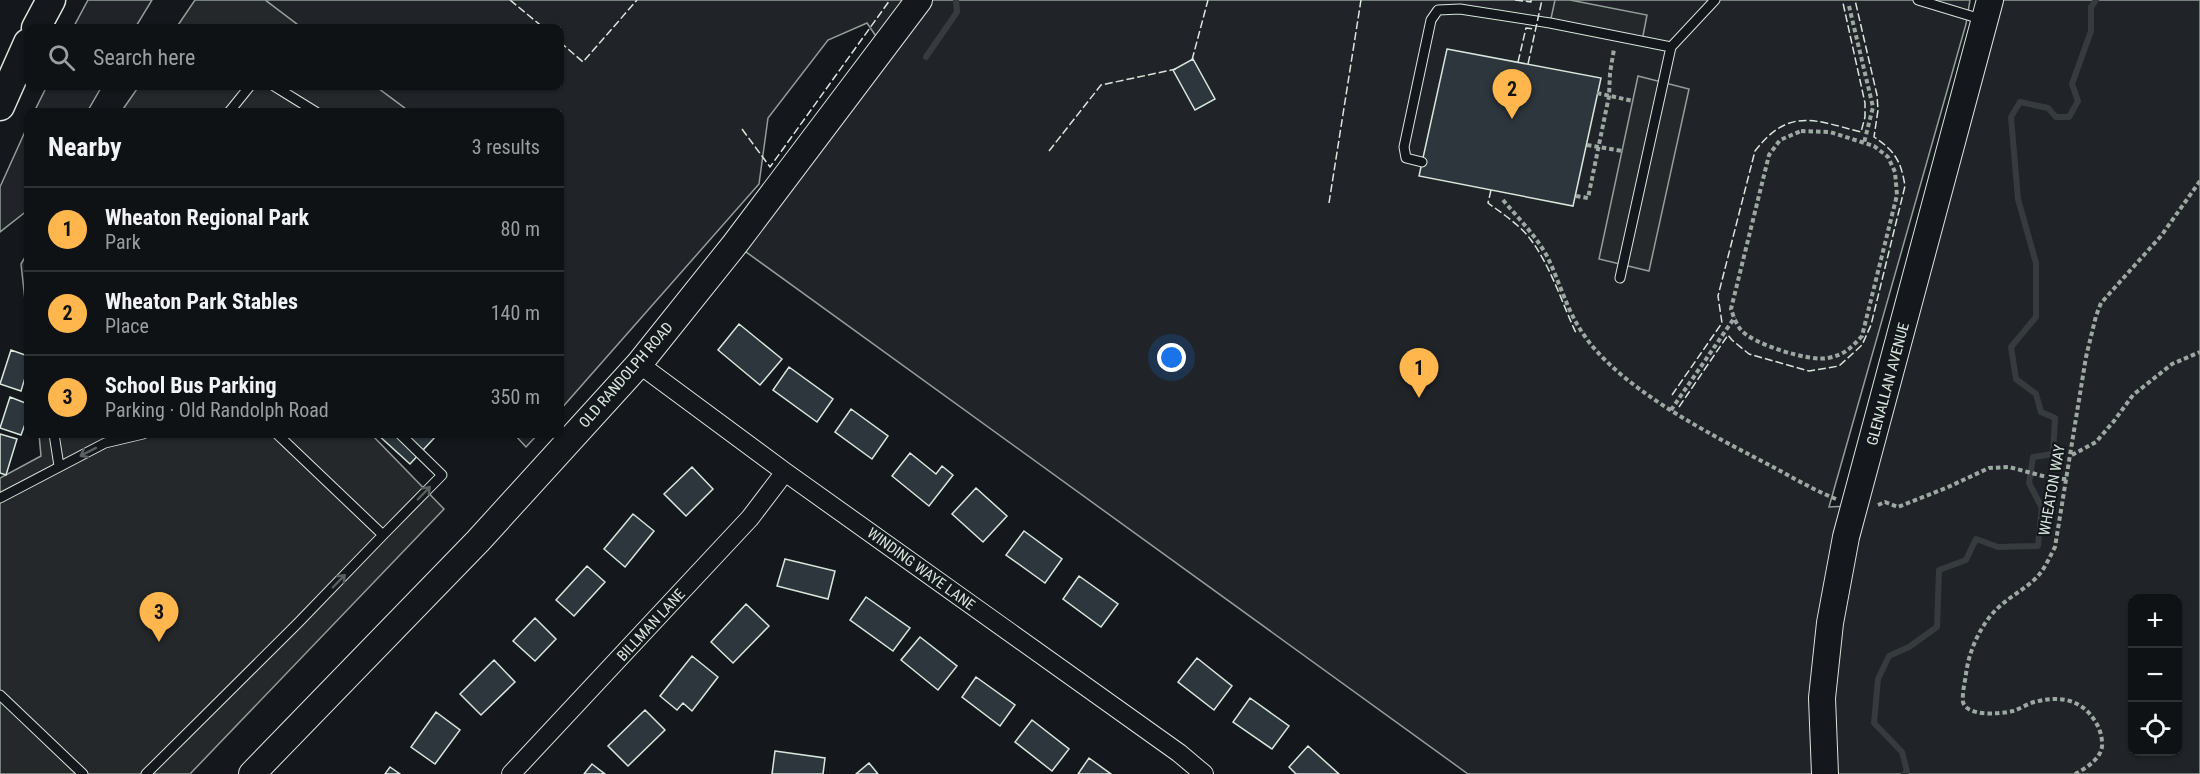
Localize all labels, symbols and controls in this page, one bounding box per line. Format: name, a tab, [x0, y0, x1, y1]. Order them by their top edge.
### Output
search box	[24, 24, 564, 90]
icon: search	[45, 41, 78, 74]
text: Search here	[93, 45, 195, 70]
pin: 2	[1492, 70, 1532, 119]
text: Nearby	[48, 132, 122, 162]
text: 3 results	[472, 135, 540, 159]
text: Wheaton Regional Park	[105, 205, 309, 230]
text: 1	[62, 217, 73, 241]
text: 80 m	[501, 217, 540, 241]
text: Park	[105, 230, 141, 254]
text: Wheaton Park Stables	[105, 289, 298, 314]
text: 2	[62, 301, 73, 325]
text: 140 m	[491, 301, 540, 325]
text: Place	[105, 314, 149, 338]
street label: OLD RANDOLPH ROAD	[575, 319, 677, 431]
street label: GLENALLAN AVENUE	[1863, 321, 1913, 447]
your location	[1157, 343, 1186, 372]
pin: 1	[1400, 348, 1438, 398]
text: School Bus Parking	[105, 373, 277, 398]
text: 3	[62, 385, 73, 409]
text: 350 m	[491, 385, 540, 409]
text: Parking · Old Randolph Road	[105, 398, 329, 422]
street label: WHEATON WAY	[2035, 443, 2069, 537]
one-way arrow	[79, 447, 97, 458]
one-way arrow	[417, 486, 431, 501]
street label: WINDING WAYE LANE	[864, 524, 978, 614]
one-way arrow	[332, 573, 346, 588]
street label: BILLMAN LANE	[613, 585, 689, 665]
pin: 3	[140, 592, 178, 642]
map controls	[2128, 594, 2182, 756]
button: +	[2128, 594, 2182, 648]
button: −	[2128, 648, 2182, 702]
button: locate	[2128, 702, 2182, 756]

